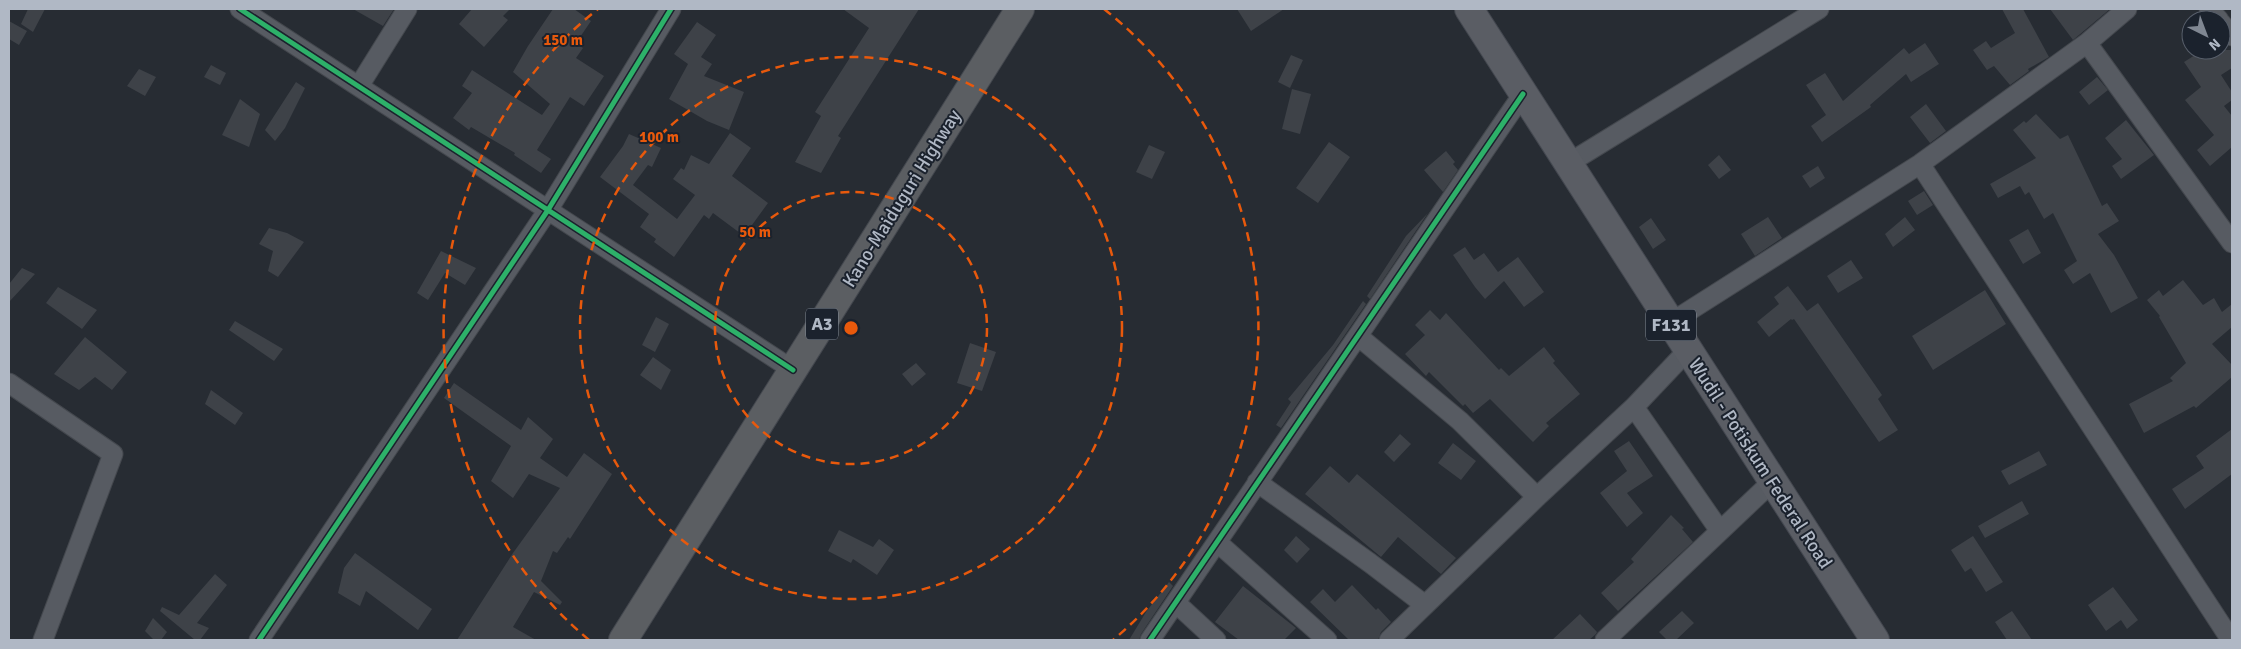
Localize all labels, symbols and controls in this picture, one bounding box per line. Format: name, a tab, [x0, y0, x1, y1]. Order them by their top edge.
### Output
north arrow	[2181, 10, 2231, 60]
text: 150 m	[543, 31, 583, 49]
text: N	[2205, 35, 2224, 54]
street label: Kano-Maiduguri Highway	[837, 105, 967, 292]
text: 100 m	[639, 128, 679, 146]
text: 50 m	[739, 223, 771, 241]
road number: A3	[806, 308, 838, 339]
road number: F131	[1646, 310, 1696, 340]
centre of rings	[842, 319, 860, 337]
street label: Wudil - Potiskum Federal Road	[1683, 354, 1837, 573]

